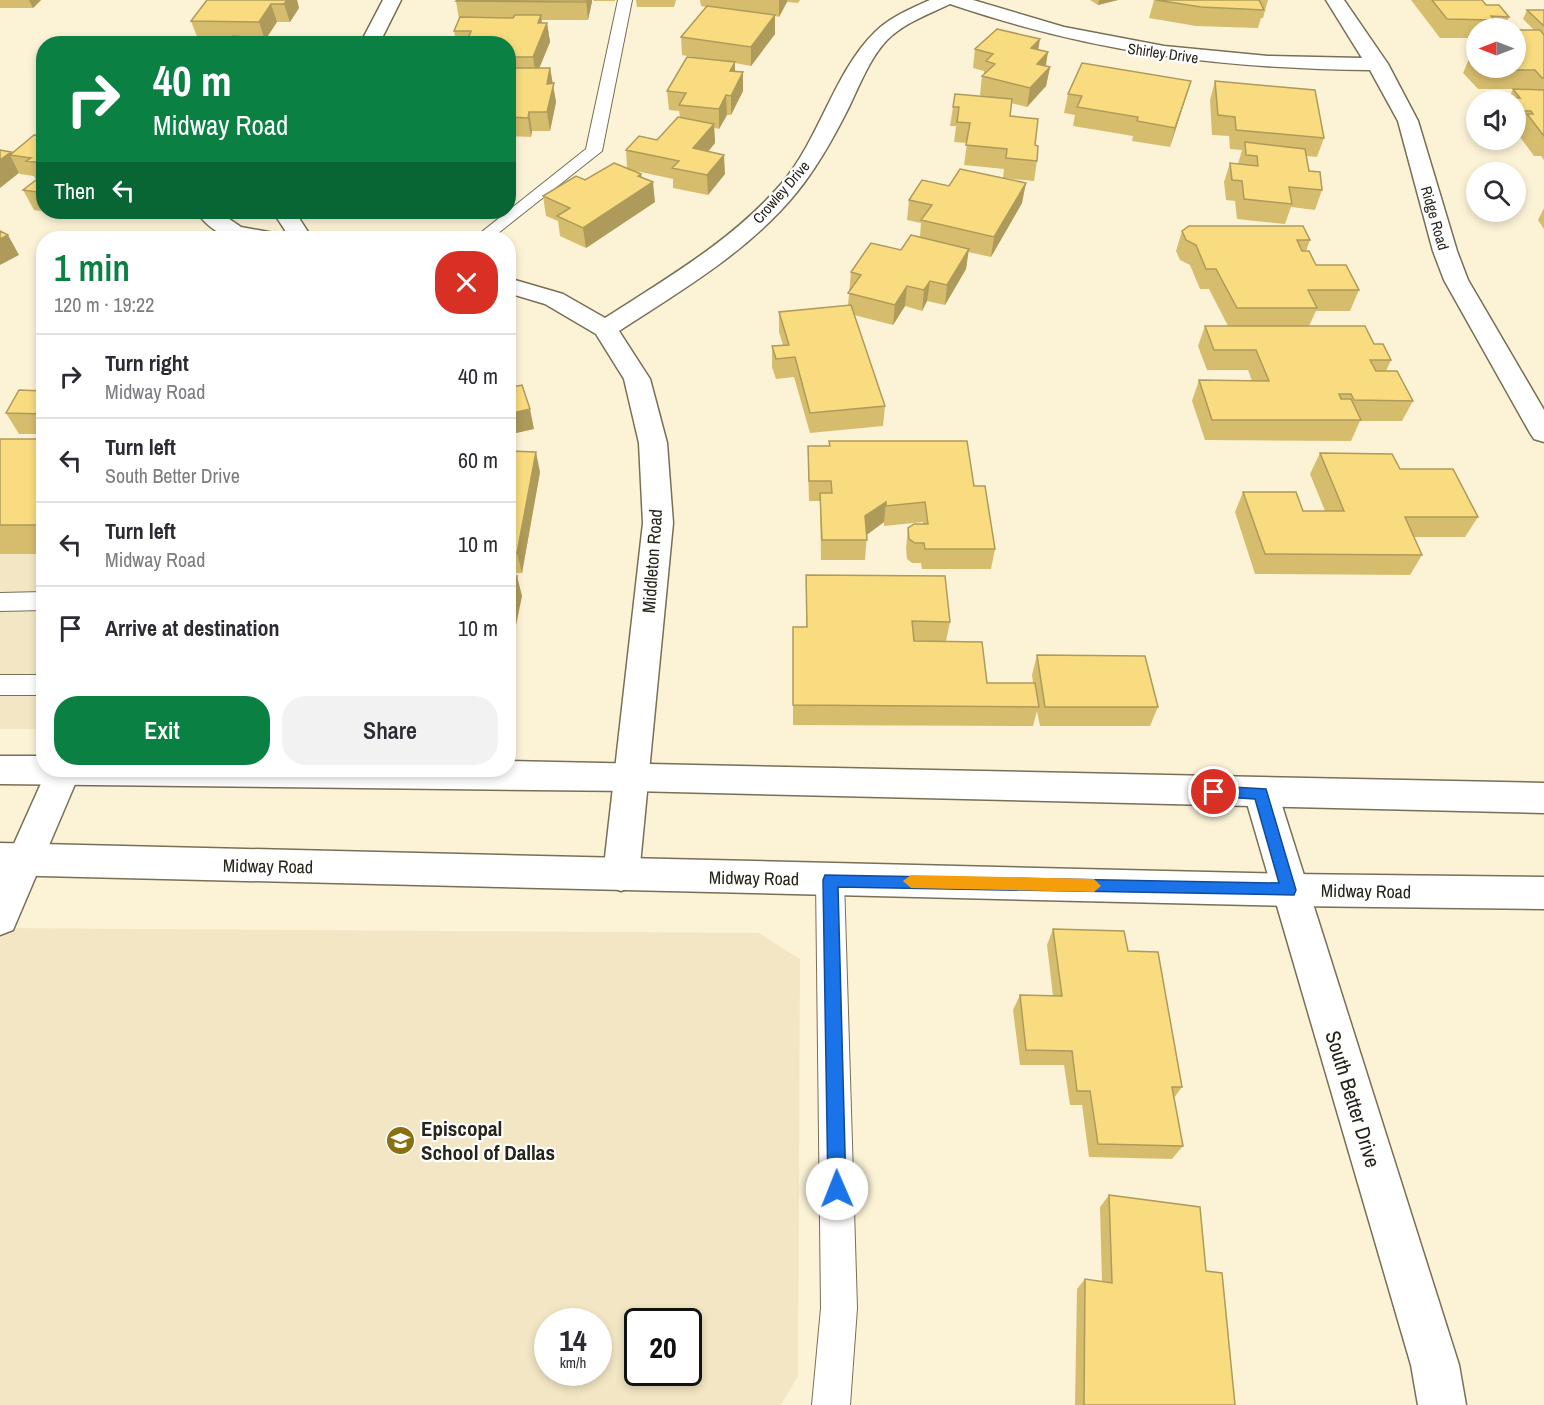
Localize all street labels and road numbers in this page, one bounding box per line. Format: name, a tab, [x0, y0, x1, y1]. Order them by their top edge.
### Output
street label: Shirley Drive	[1126, 38, 1200, 68]
street label: Crowley Drive	[748, 156, 814, 228]
street label: Ridge Road	[1416, 184, 1454, 252]
street label: Middleton Road	[636, 508, 668, 614]
street label: Midway Road	[223, 853, 313, 879]
street label: Midway Road	[709, 865, 799, 891]
street label: Midway Road	[1321, 878, 1411, 904]
street label: South Better Drive	[1318, 1027, 1388, 1171]

